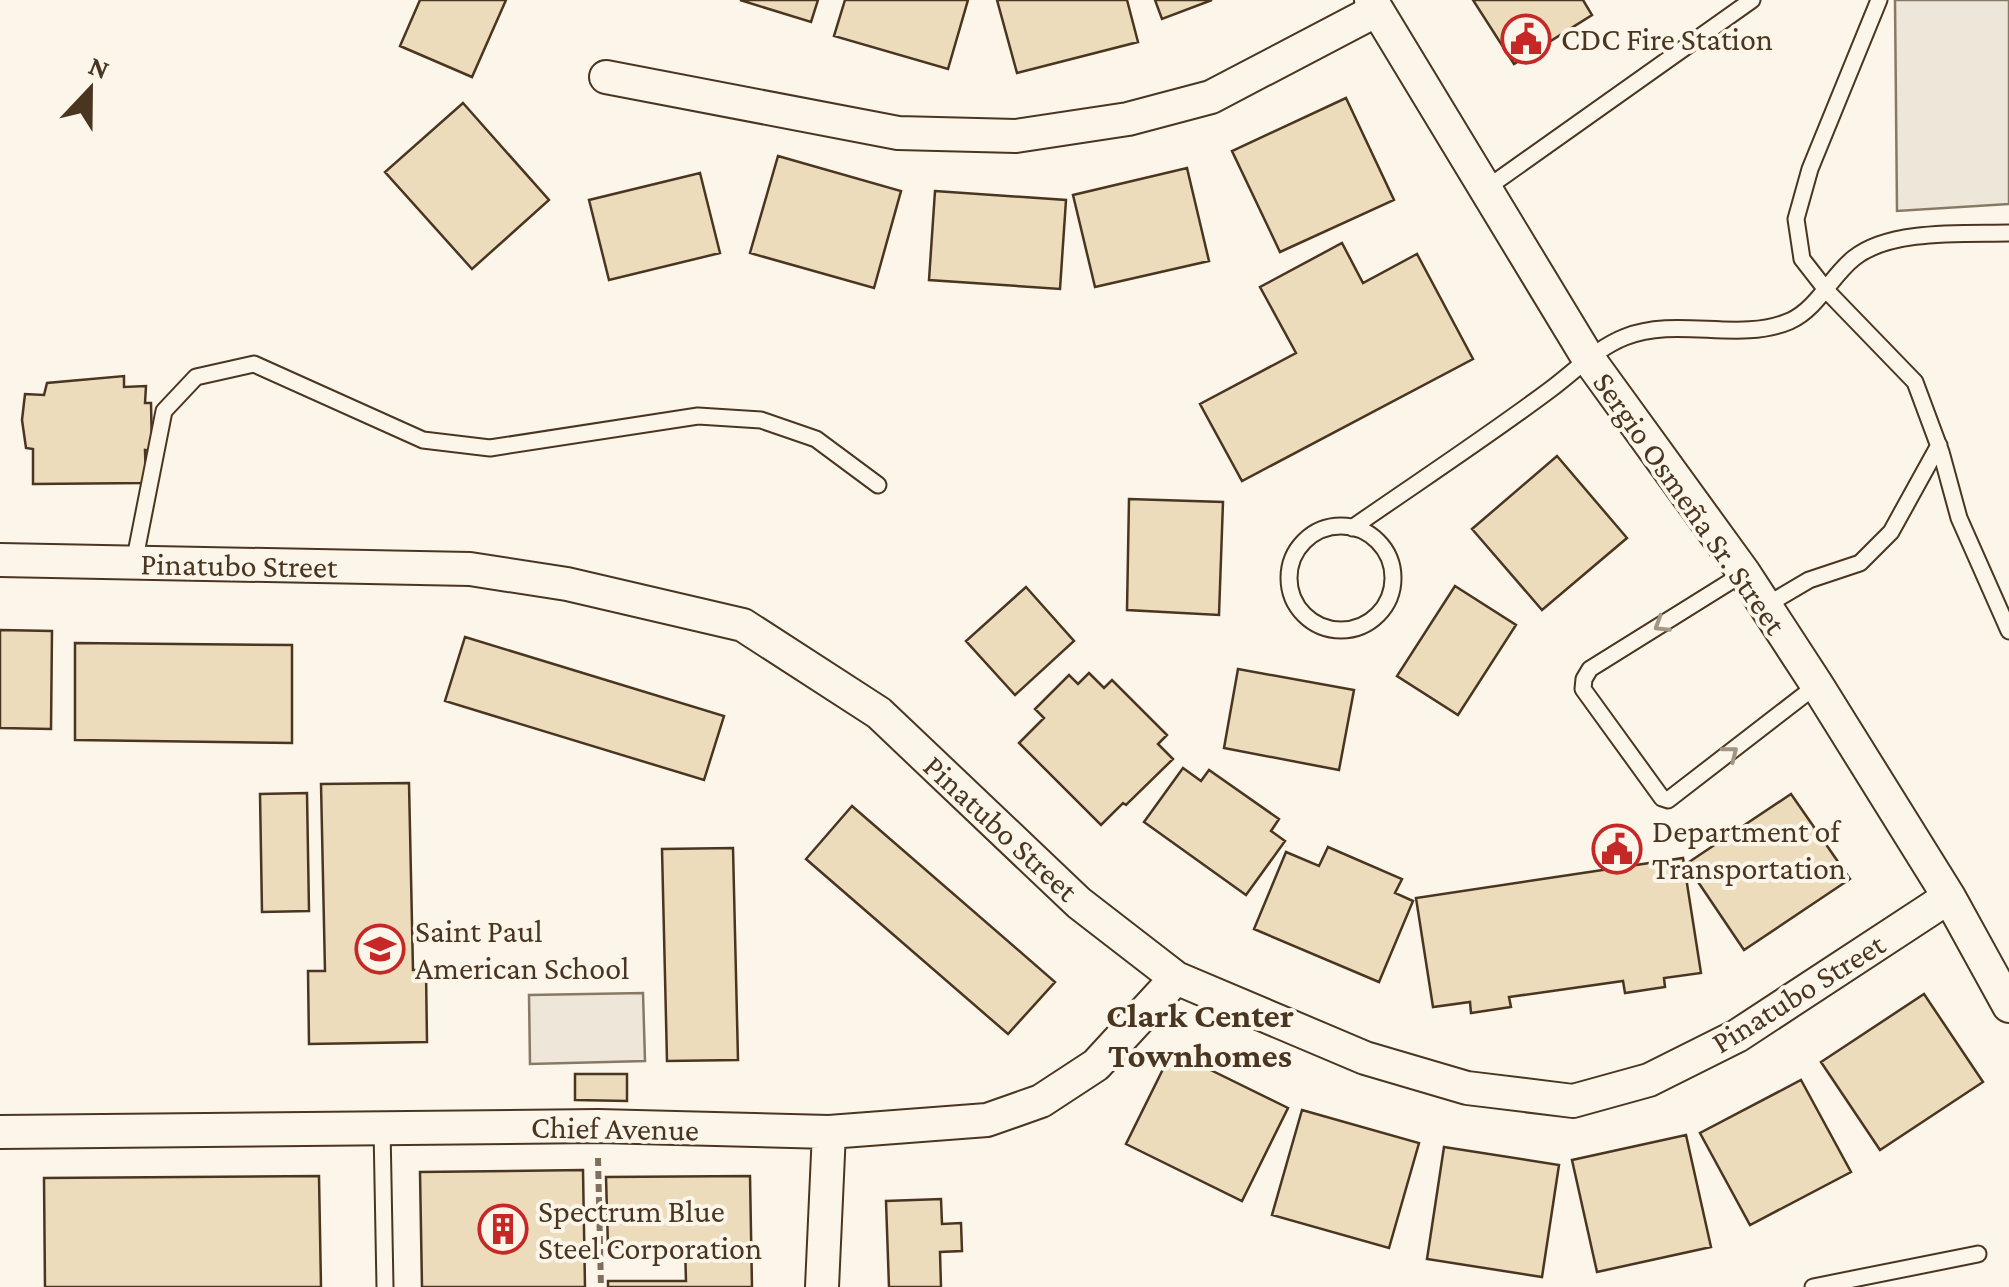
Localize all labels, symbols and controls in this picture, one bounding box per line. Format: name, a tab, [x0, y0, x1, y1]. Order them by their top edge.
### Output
public building icon: CDC Fire Station	[1500, 13, 1552, 65]
place label: CDC Fire Station	[1561, 21, 1773, 57]
north arrow	[40, 40, 140, 140]
text: N	[85, 49, 114, 85]
street label: Sergio Osmeña Sr. Street	[1586, 365, 1794, 641]
street label: Pinatubo Street	[140, 545, 338, 585]
one-way arrow	[1654, 613, 1672, 632]
one-way arrow	[1720, 747, 1738, 765]
street label: Pinatubo Street	[917, 748, 1086, 909]
place label: Department of Transportation	[1652, 813, 1846, 886]
public building icon: Department of Transportation	[1591, 823, 1643, 875]
place label: Saint Paul American School	[415, 913, 629, 986]
school or university icon: Saint Paul American School	[354, 923, 406, 975]
street label: Pinatubo Street	[1705, 925, 1892, 1061]
district label: Clark Center Townhomes	[1106, 996, 1294, 1075]
street label: Chief Avenue	[531, 1109, 699, 1147]
place label: Spectrum Blue Steel Corporation	[538, 1193, 762, 1266]
building icon: Spectrum Blue Steel Corporation	[477, 1203, 529, 1255]

